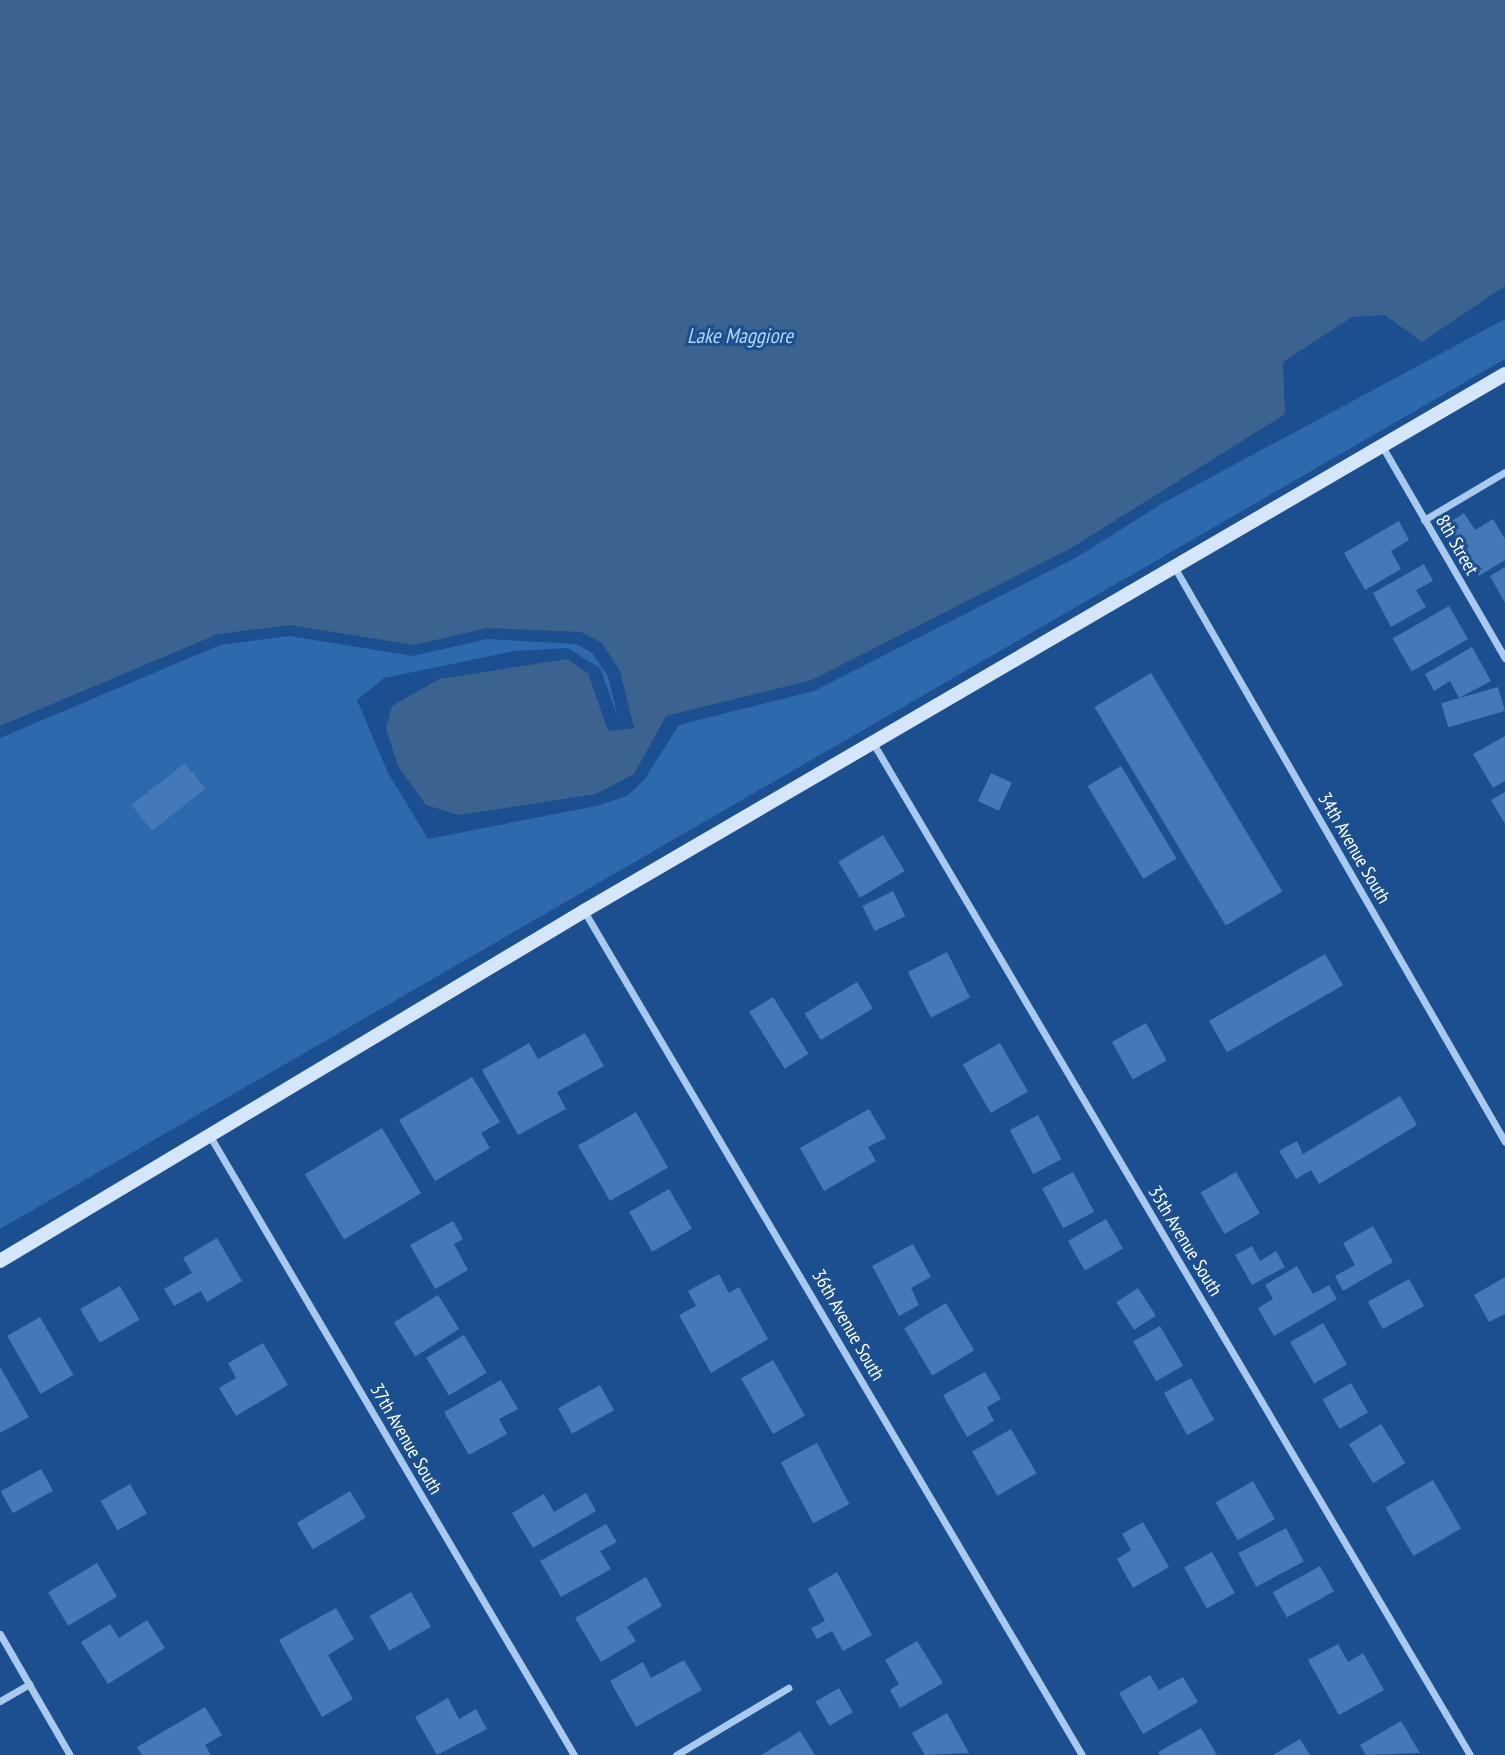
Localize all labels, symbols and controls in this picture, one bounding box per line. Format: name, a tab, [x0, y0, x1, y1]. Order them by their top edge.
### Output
water label: Lake Maggiore	[687, 323, 793, 349]
street label: 8th Street	[1431, 511, 1483, 579]
street label: 34th Avenue South	[1313, 788, 1395, 908]
street label: 35th Avenue South	[1143, 1182, 1227, 1300]
street label: 36th Avenue South	[807, 1265, 889, 1385]
street label: 37th Avenue South	[365, 1379, 447, 1499]

